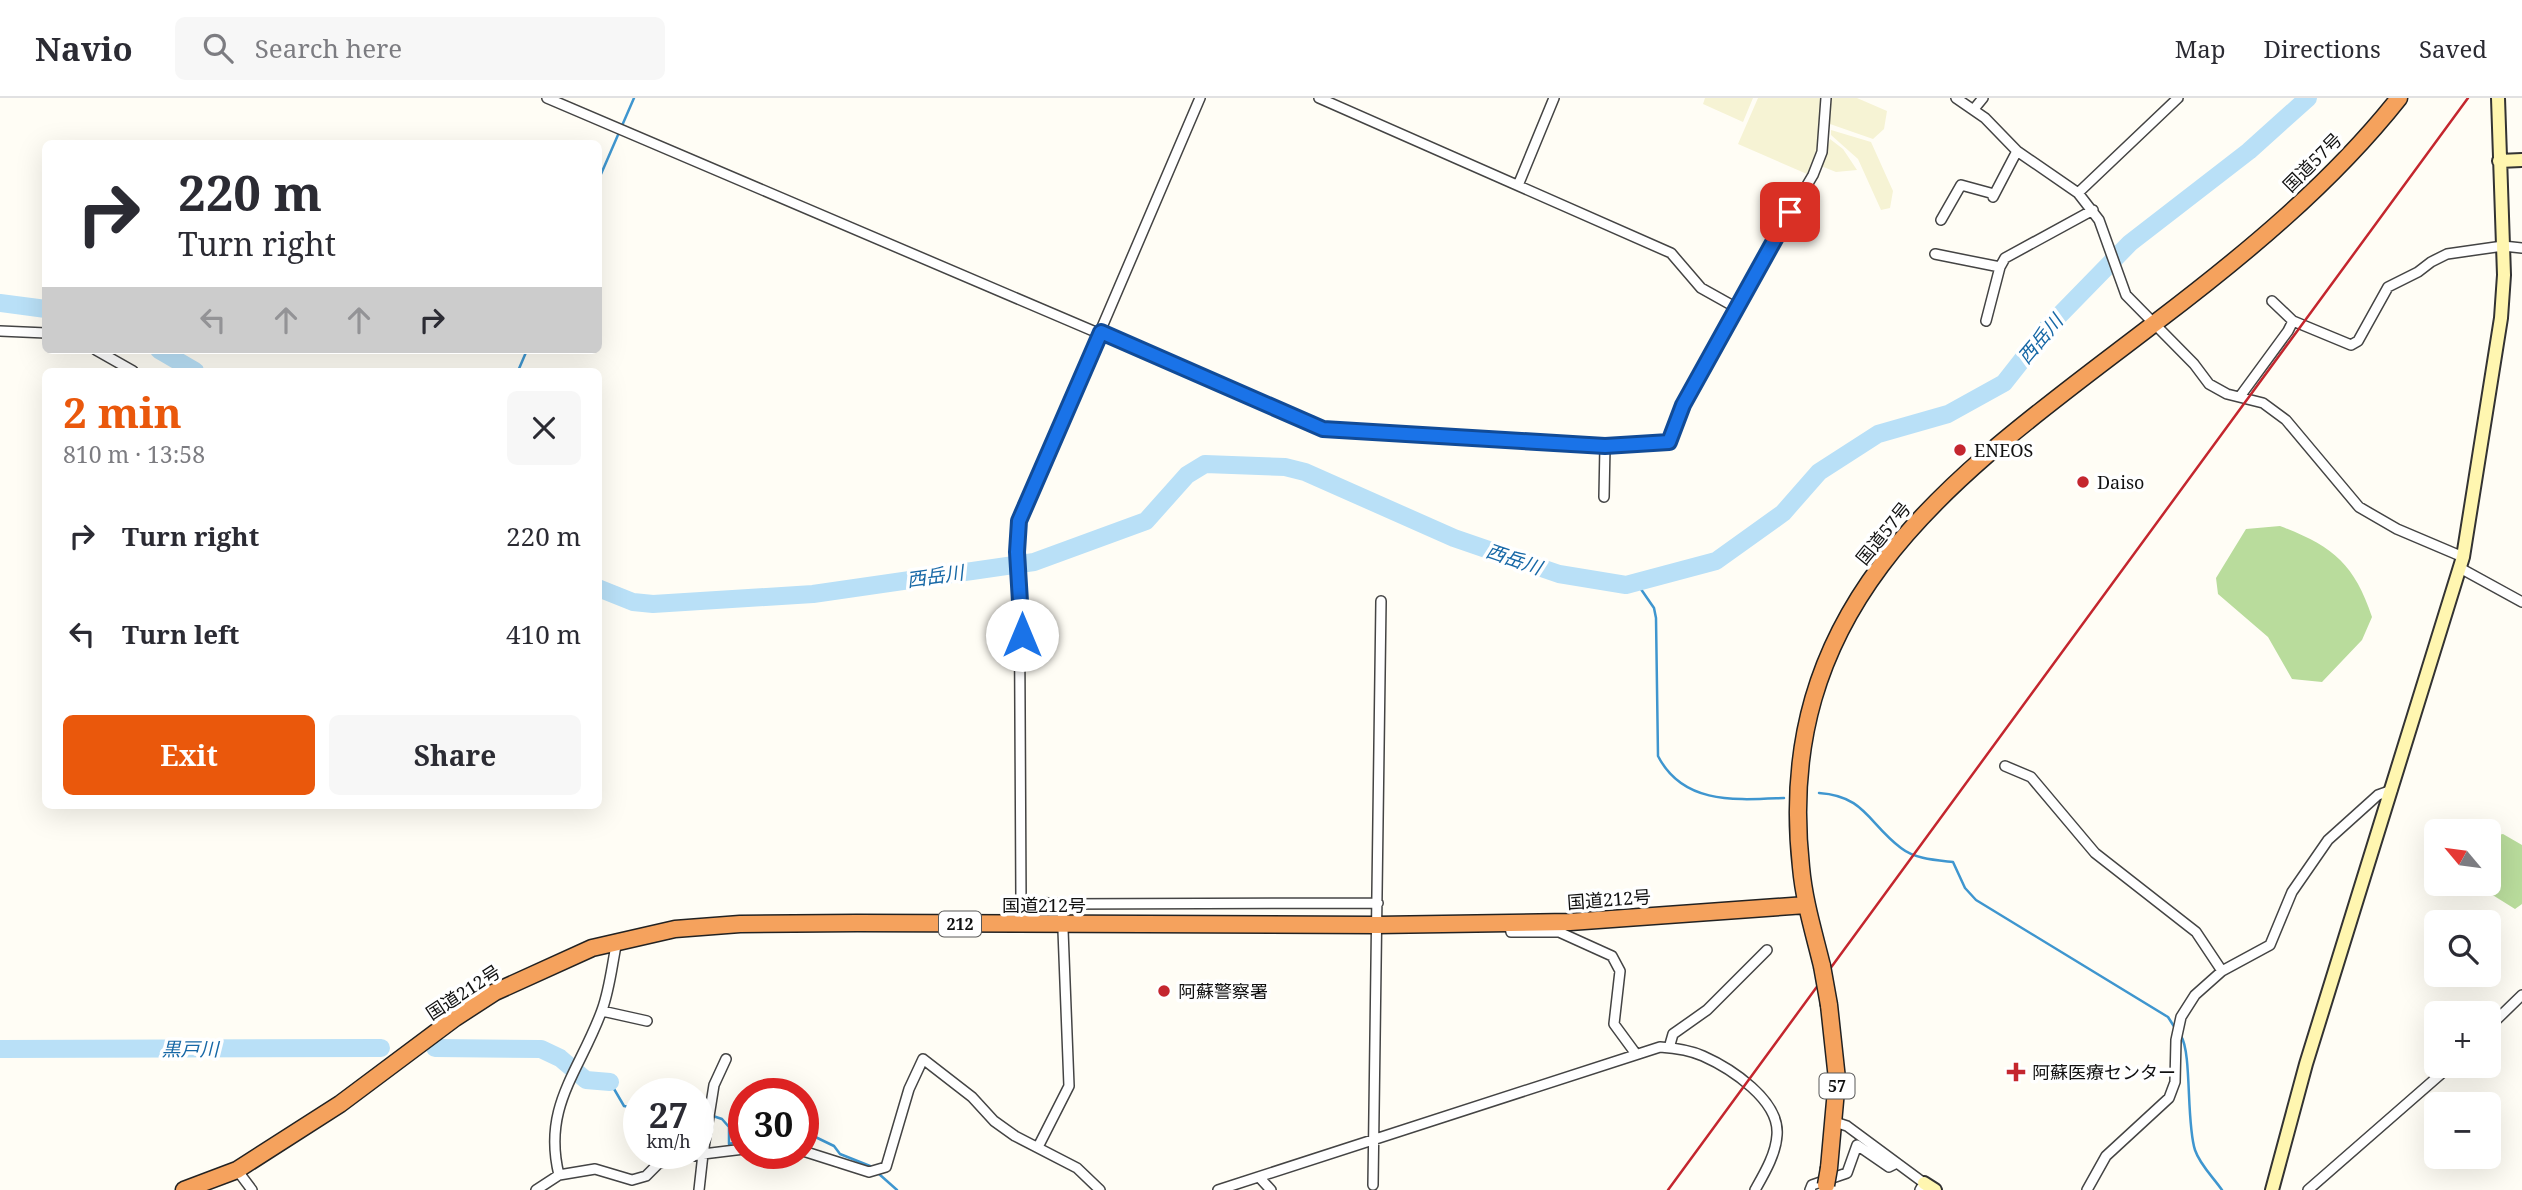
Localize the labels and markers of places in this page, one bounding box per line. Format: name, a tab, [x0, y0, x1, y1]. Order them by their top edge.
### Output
pin	[1760, 182, 1820, 242]
place label: ENEOS	[1974, 438, 2033, 462]
marker: ENEOS	[1952, 442, 1968, 458]
place label: Daiso	[2097, 470, 2144, 494]
marker: Daiso	[2075, 474, 2091, 490]
place label: 阿蘇警察署	[1178, 979, 1268, 1003]
marker: 阿蘇警察署	[1156, 983, 1172, 999]
place label: 阿蘇医療センター	[2032, 1060, 2176, 1084]
marker: 阿蘇医療センター	[2006, 1062, 2026, 1082]

